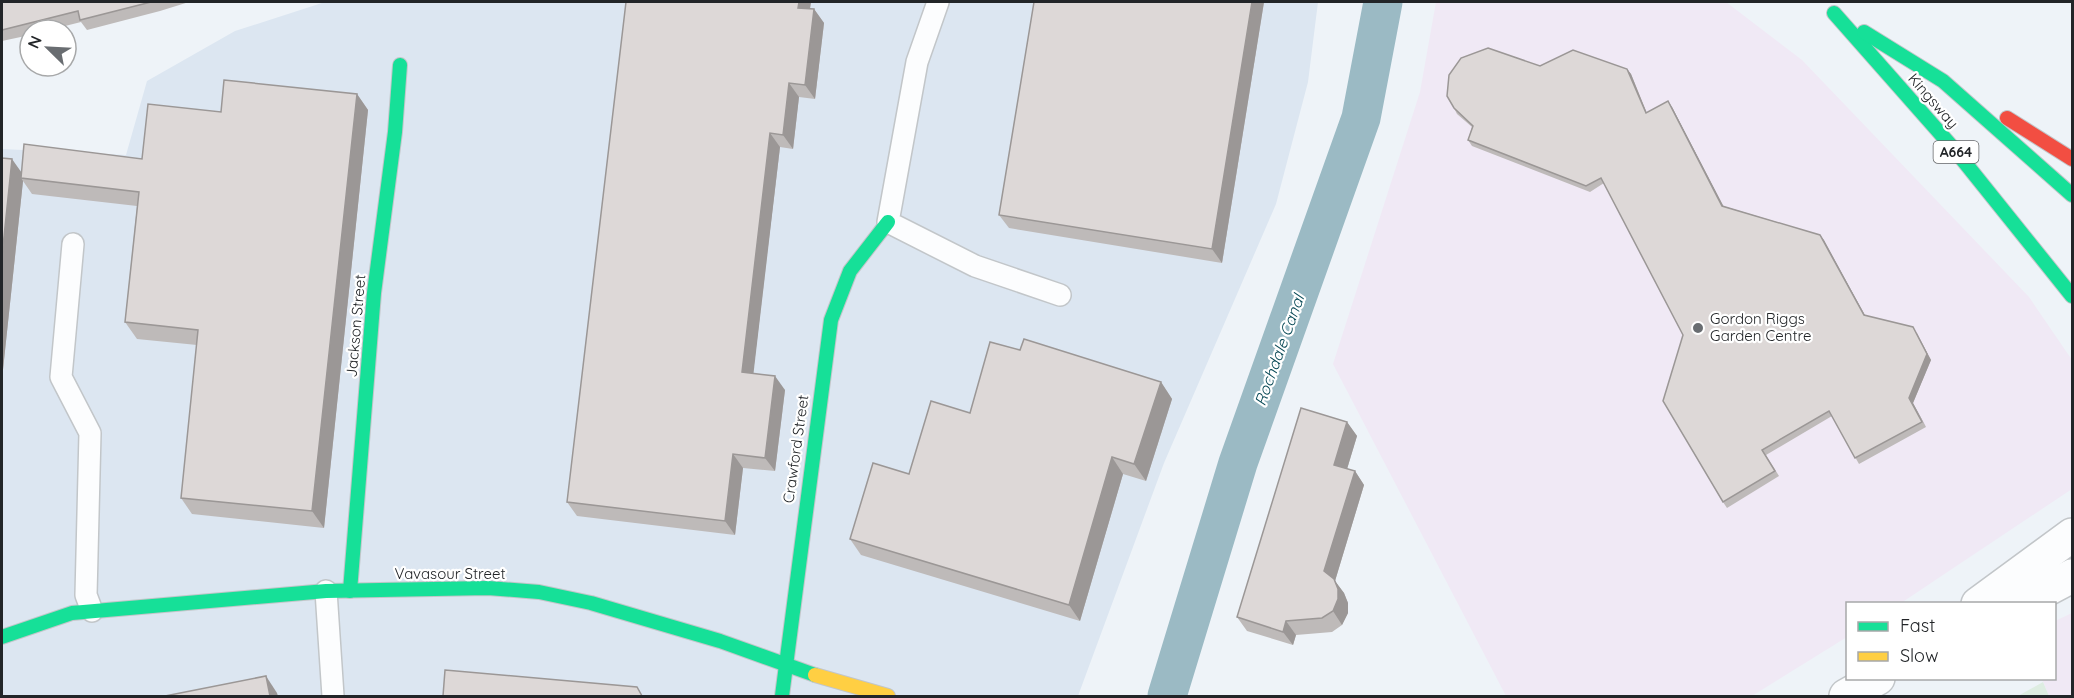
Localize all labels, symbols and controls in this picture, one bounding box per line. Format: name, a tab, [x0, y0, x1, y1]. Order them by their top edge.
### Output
north arrow	[18, 18, 78, 78]
text: N	[23, 32, 46, 51]
street label: Kingsway	[1904, 69, 1963, 132]
road number: A664	[1934, 141, 1978, 163]
street label: Jackson Street	[342, 274, 369, 378]
water label: Rochdale Canal	[1250, 290, 1309, 408]
place label: Gordon Riggs Garden Centre	[1710, 309, 1811, 345]
marker: Gordon Riggs Garden Centre	[1691, 321, 1705, 335]
street label: Crawford Street	[778, 394, 813, 504]
street label: Vavasour Street	[394, 564, 506, 583]
legend	[1846, 602, 2056, 680]
text: Fast	[1900, 614, 1935, 637]
text: Slow	[1900, 644, 1938, 667]

